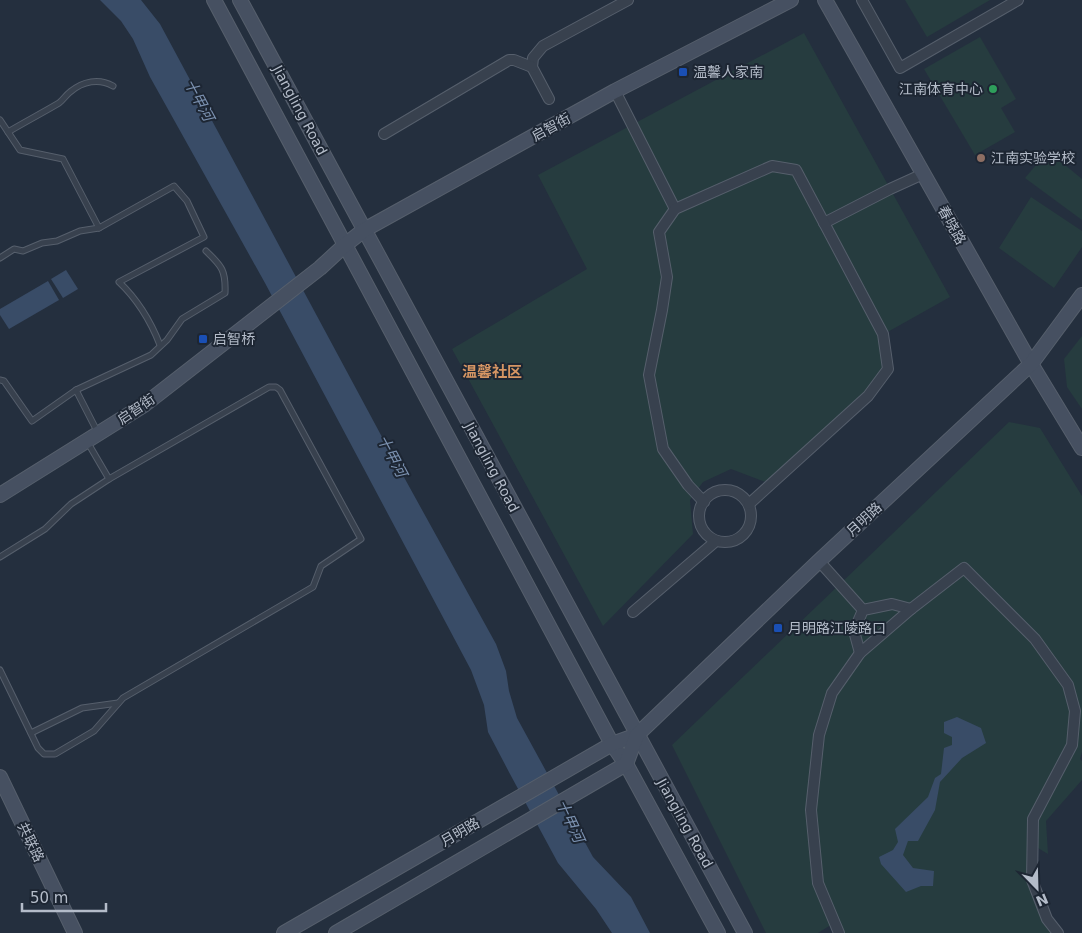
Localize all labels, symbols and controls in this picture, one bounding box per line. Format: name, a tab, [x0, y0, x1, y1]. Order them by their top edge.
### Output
street label: Jiangling Road	[269, 61, 330, 158]
place label: 温馨人家南	[693, 64, 763, 80]
marker: 温馨人家南	[677, 66, 689, 78]
water label: 十甲河	[180, 76, 219, 127]
place label: 江南体育中心	[899, 81, 983, 97]
marker: 江南体育中心	[987, 83, 999, 95]
street label: 启智街	[529, 110, 573, 144]
place label: 江南实验学校	[991, 150, 1075, 166]
marker: 江南实验学校	[975, 152, 987, 164]
street label: 春晓路	[935, 203, 969, 247]
place label: 启智桥	[213, 331, 255, 347]
marker: 启智桥	[197, 333, 209, 345]
district label: 温馨社区	[462, 363, 522, 381]
street label: 启智街	[114, 391, 158, 427]
street label: Jiangling Road	[461, 418, 522, 515]
water label: 十甲河	[373, 432, 412, 483]
street label: 月明路	[843, 499, 885, 539]
place label: 月明路江陵路口	[788, 620, 886, 636]
marker: 月明路江陵路口	[772, 622, 784, 634]
street label: Jiangling Road	[653, 775, 716, 870]
water label: 十甲河	[552, 797, 589, 848]
street label: 月明路	[438, 815, 482, 849]
street label: 共联路	[15, 820, 47, 864]
north arrow	[1012, 863, 1062, 913]
scale bar	[22, 880, 106, 912]
text: 50 m	[30, 889, 68, 907]
text: N	[1034, 890, 1051, 910]

